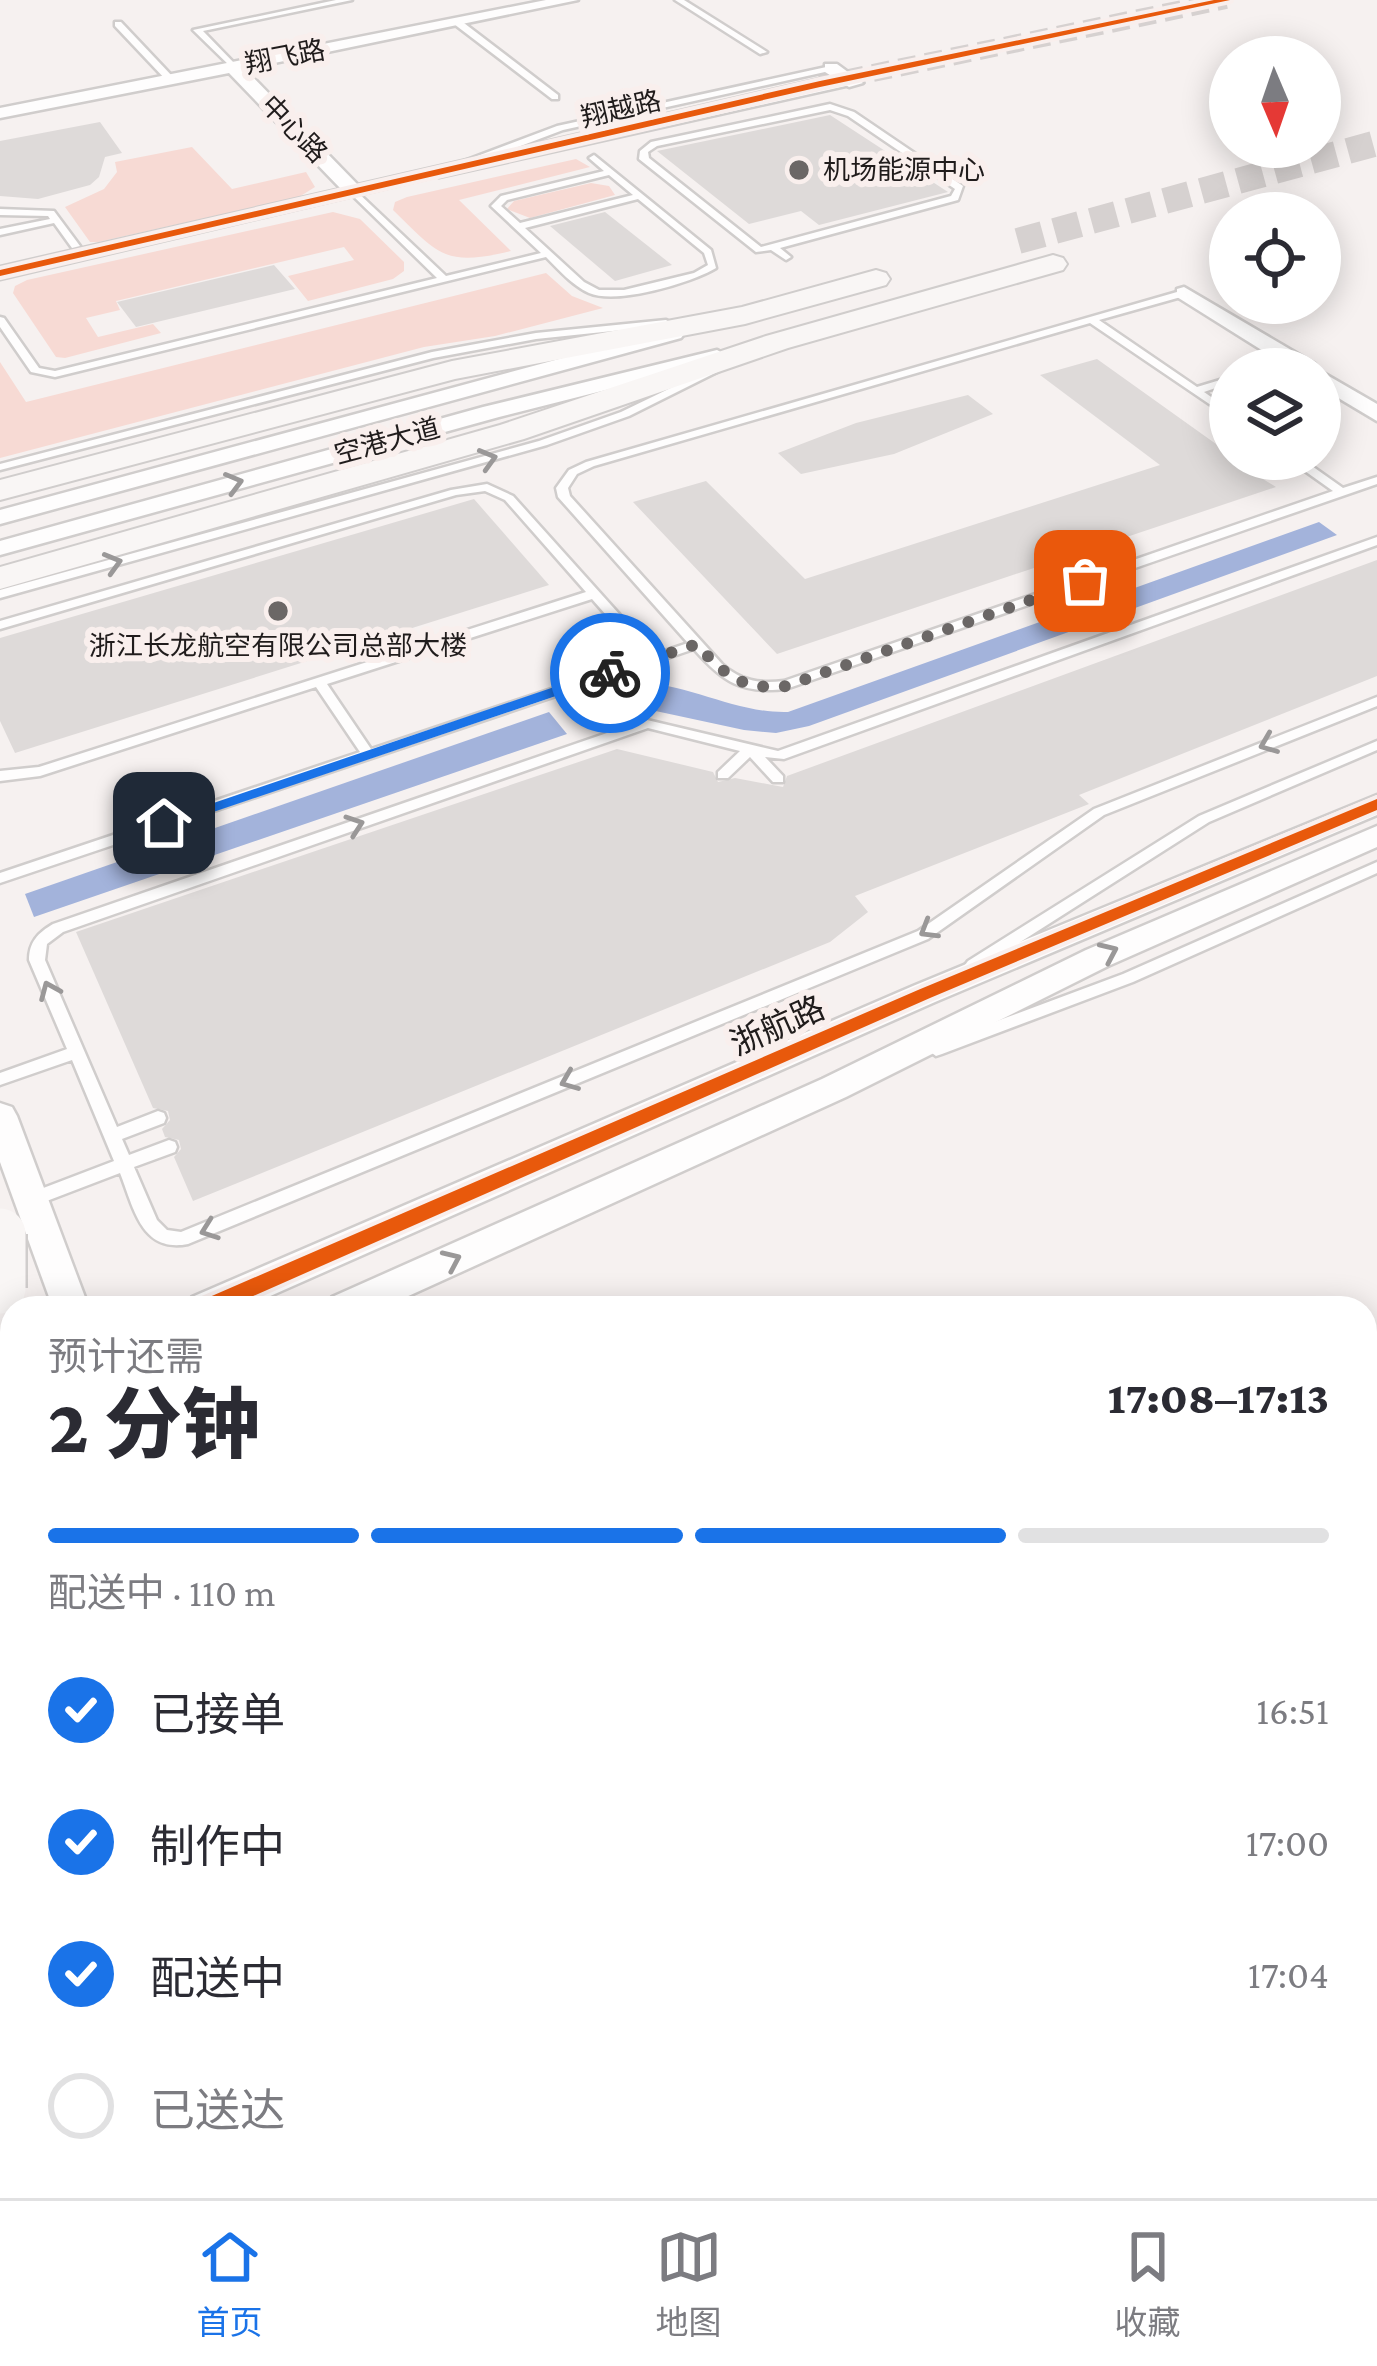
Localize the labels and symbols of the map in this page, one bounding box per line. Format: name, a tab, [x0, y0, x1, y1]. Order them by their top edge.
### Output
street label: 翔飞路	[242, 35, 328, 79]
north arrow	[1209, 36, 1341, 168]
street label: 翔越路	[578, 85, 664, 133]
street label: 中心路	[255, 89, 333, 169]
place label: 机场能源中心	[823, 155, 985, 185]
marker: 机场能源中心	[786, 157, 812, 183]
street label: 空港大道	[331, 413, 443, 469]
one-way arrow	[478, 448, 498, 473]
one-way arrow	[223, 472, 244, 497]
pin	[1034, 530, 1136, 632]
one-way arrow	[101, 552, 122, 577]
marker: 浙江长龙航空有限公司总部大楼	[265, 598, 291, 624]
courier	[550, 613, 670, 733]
place label: 浙江长龙航空有限公司总部大楼	[89, 631, 467, 661]
one-way arrow	[1259, 730, 1280, 754]
pin	[113, 772, 215, 874]
one-way arrow	[343, 815, 364, 839]
one-way arrow	[919, 915, 941, 938]
one-way arrow	[1097, 943, 1118, 967]
one-way arrow	[40, 981, 64, 1002]
street label: 浙航路	[724, 988, 830, 1062]
one-way arrow	[560, 1067, 582, 1091]
one-way arrow	[199, 1216, 220, 1240]
one-way arrow	[440, 1251, 461, 1274]

